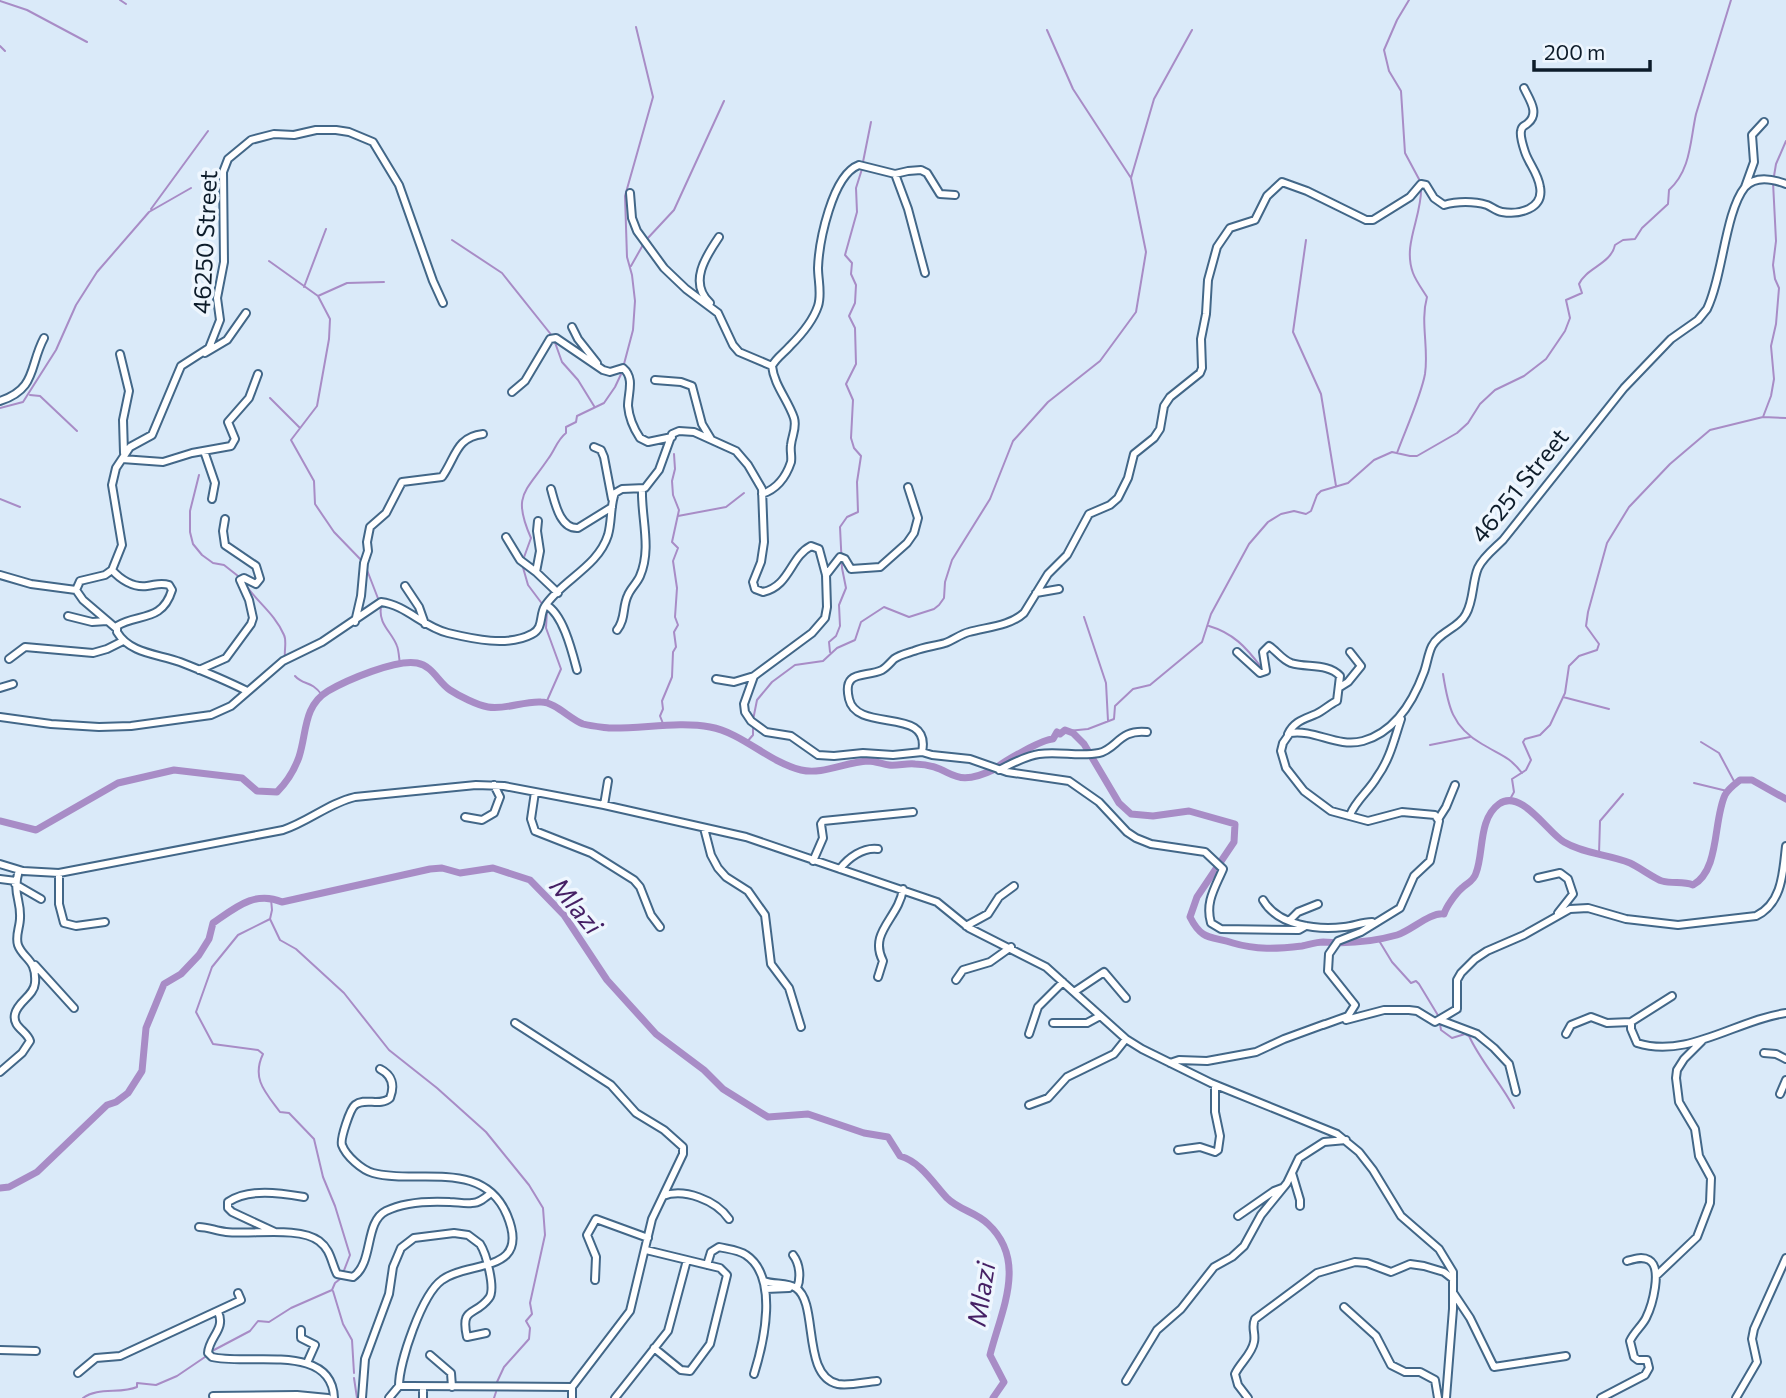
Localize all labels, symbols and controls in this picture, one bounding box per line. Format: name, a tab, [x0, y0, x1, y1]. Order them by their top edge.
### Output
scale bar	[1534, 28, 1650, 72]
text: 200 m	[1544, 39, 1605, 64]
street label: 46250 Street	[186, 169, 222, 315]
street label: 46251 Street	[1464, 422, 1574, 548]
water label: Mlazi	[544, 870, 611, 941]
water label: Mlazi	[960, 1258, 1001, 1328]

